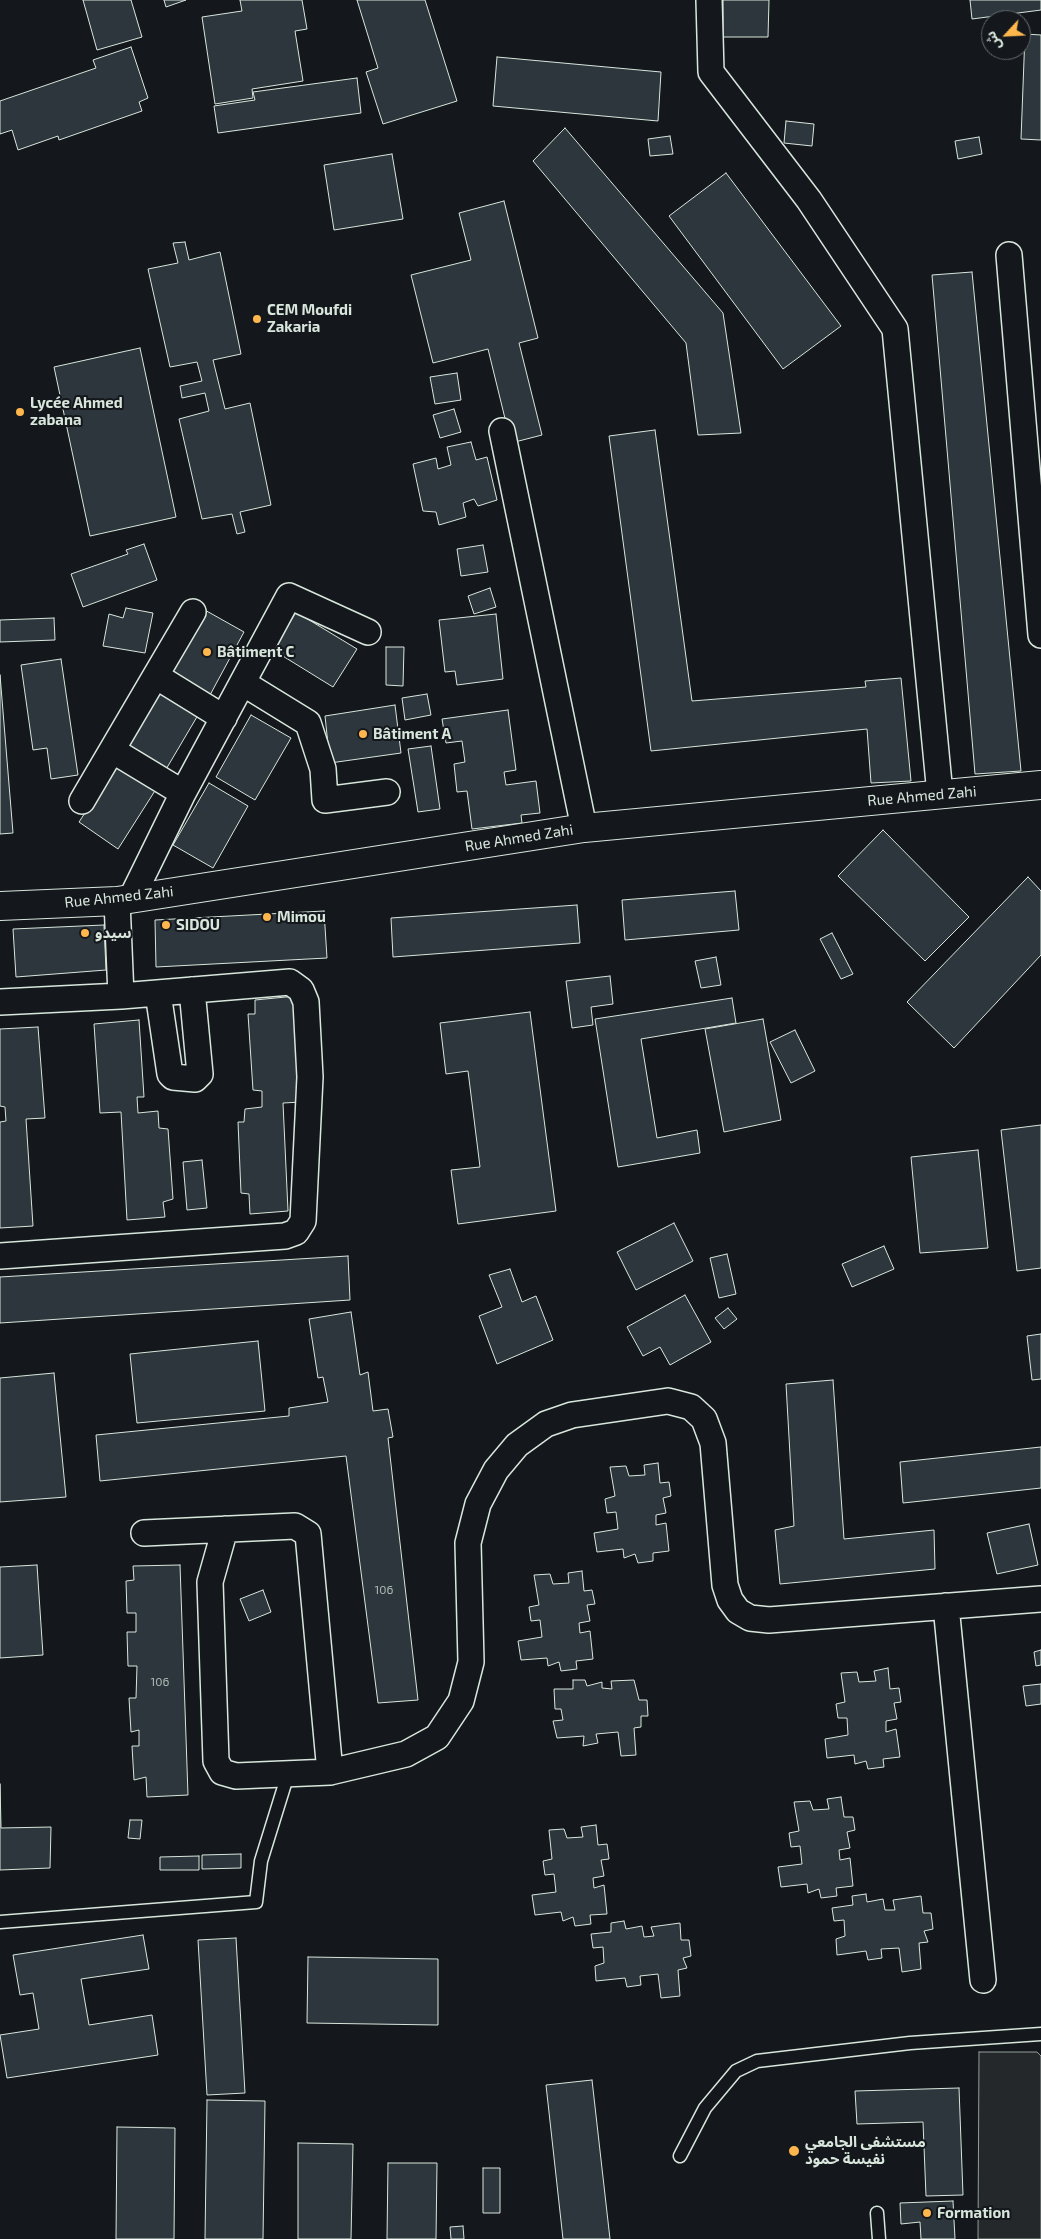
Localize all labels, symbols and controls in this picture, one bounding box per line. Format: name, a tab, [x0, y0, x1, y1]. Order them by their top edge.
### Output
north arrow	[981, 10, 1031, 60]
text: ش	[981, 29, 1005, 53]
place label: CEM Moufdi Zakaria	[267, 301, 352, 336]
marker: CEM Moufdi Zakaria	[251, 313, 263, 325]
place label: Lycée Ahmed zabana	[30, 394, 123, 429]
marker: Lycée Ahmed zabana	[14, 406, 26, 418]
place label: Bâtiment C	[217, 643, 294, 661]
marker: Bâtiment C	[201, 646, 213, 658]
place label: Bâtiment A	[373, 725, 451, 743]
marker: Bâtiment A	[357, 728, 369, 740]
street label: Rue Ahmed Zahi	[867, 782, 977, 810]
street label: Rue Ahmed Zahi	[463, 821, 575, 855]
street label: Rue Ahmed Zahi	[64, 882, 174, 912]
place label: Mimou	[277, 908, 326, 926]
marker: Mimou	[261, 911, 273, 923]
place label: SIDOU	[176, 916, 220, 934]
marker: SIDOU	[160, 919, 172, 931]
place label: سيدو	[95, 924, 131, 942]
marker: سيدو	[79, 927, 91, 939]
house number: 106	[375, 1583, 393, 1597]
house number: 106	[151, 1675, 169, 1689]
place label: مستشفى الجامعي نفيسة حمود	[805, 2133, 926, 2168]
marker: مستشفى الجامعي نفيسة حمود	[787, 2144, 801, 2158]
place label: Formation	[937, 2204, 1010, 2222]
marker: Formation	[921, 2207, 933, 2219]

